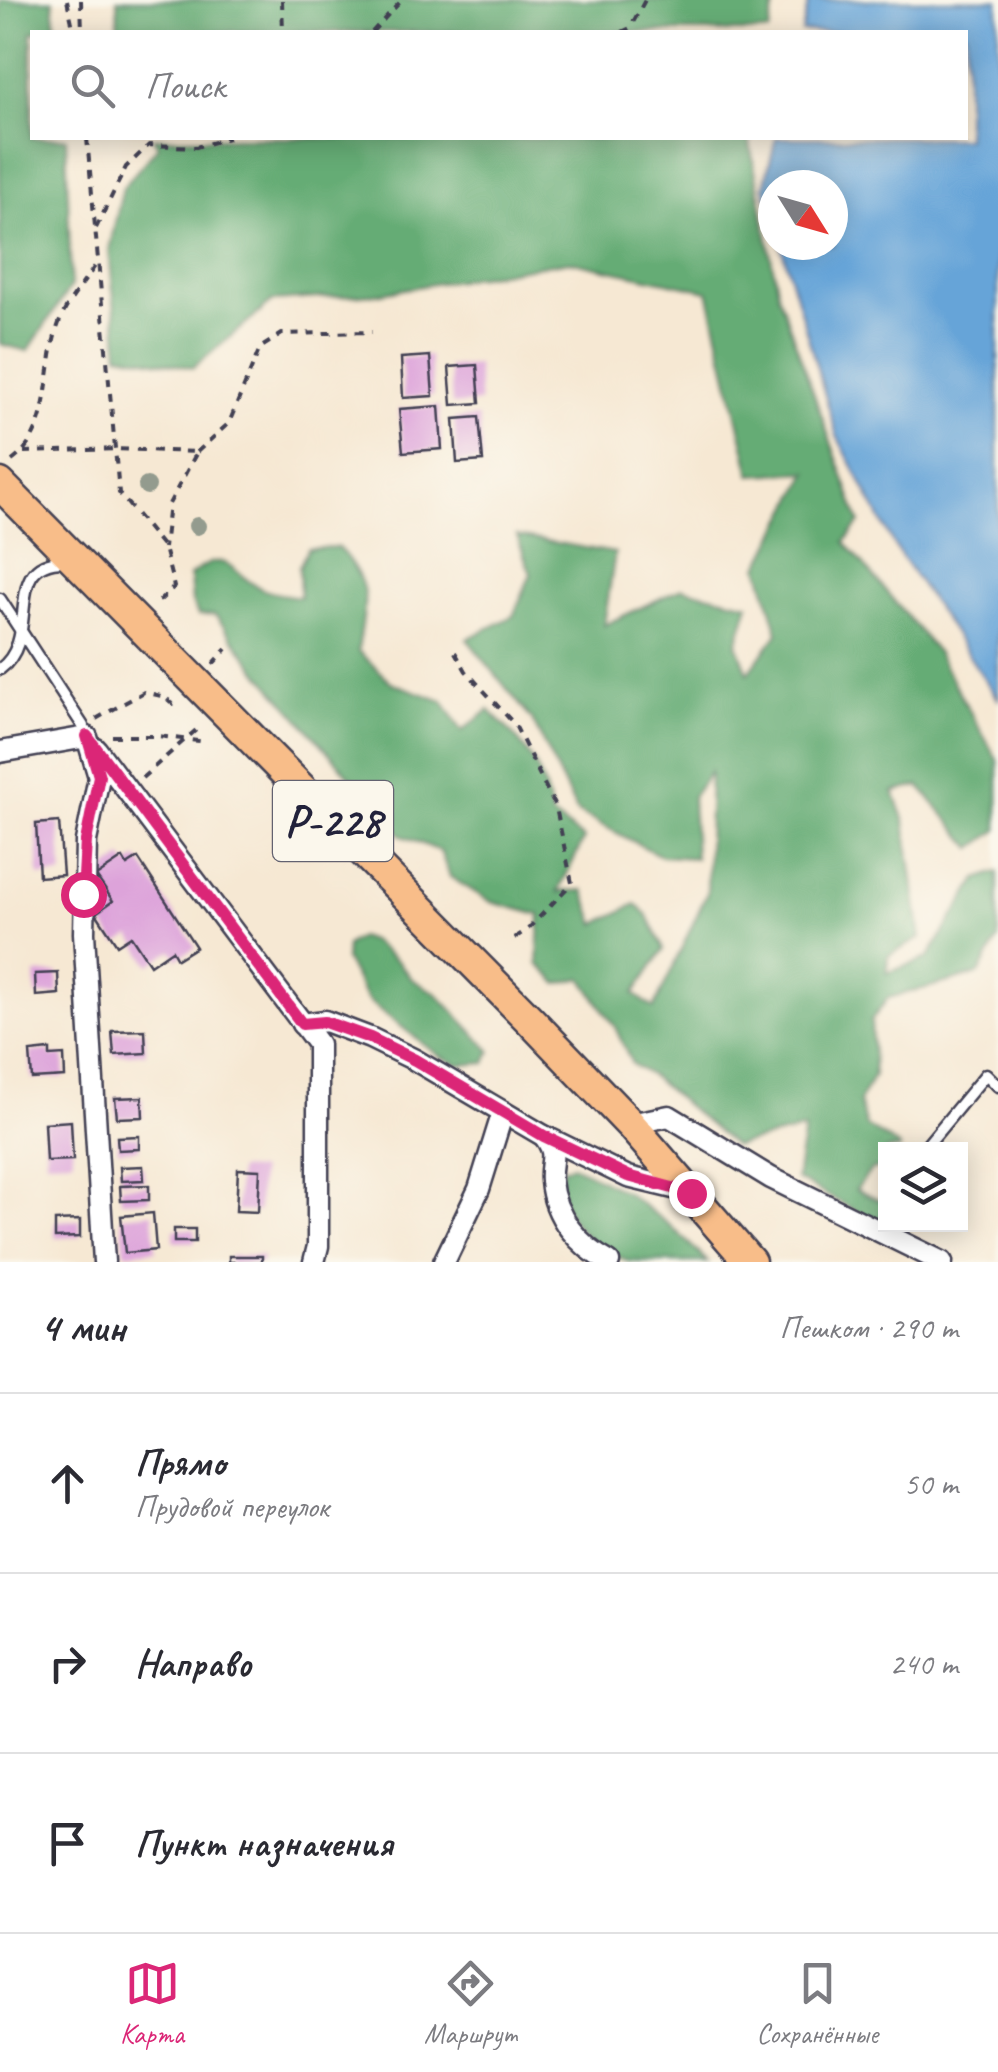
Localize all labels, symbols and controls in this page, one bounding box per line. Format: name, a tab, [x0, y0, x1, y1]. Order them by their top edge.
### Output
search box	[30, 30, 968, 140]
icon: search	[65, 58, 120, 113]
text: Поиск	[145, 62, 225, 109]
north arrow	[758, 170, 848, 260]
road number: Р-228	[273, 781, 393, 861]
route start	[61, 872, 107, 918]
map controls	[878, 1142, 968, 1232]
button: layers	[878, 1142, 968, 1232]
route end	[669, 1171, 715, 1217]
text: 4 мин	[40, 1301, 125, 1354]
text: Пешком · 290 m	[779, 1307, 958, 1348]
text: Прямо	[135, 1439, 225, 1486]
icon: ahead	[40, 1456, 95, 1511]
text: 50 m	[904, 1463, 958, 1504]
text: Прудовой переулок	[135, 1486, 329, 1527]
icon: right	[40, 1636, 95, 1691]
text: Направо	[135, 1640, 251, 1687]
text: 240 m	[889, 1643, 958, 1684]
icon: arrive	[40, 1816, 95, 1871]
text: Пункт назначения	[135, 1820, 392, 1867]
tab: Карта	[120, 1956, 184, 2051]
tab: Маршрут	[424, 1956, 516, 2051]
tab: Сохранённые	[756, 1956, 878, 2051]

